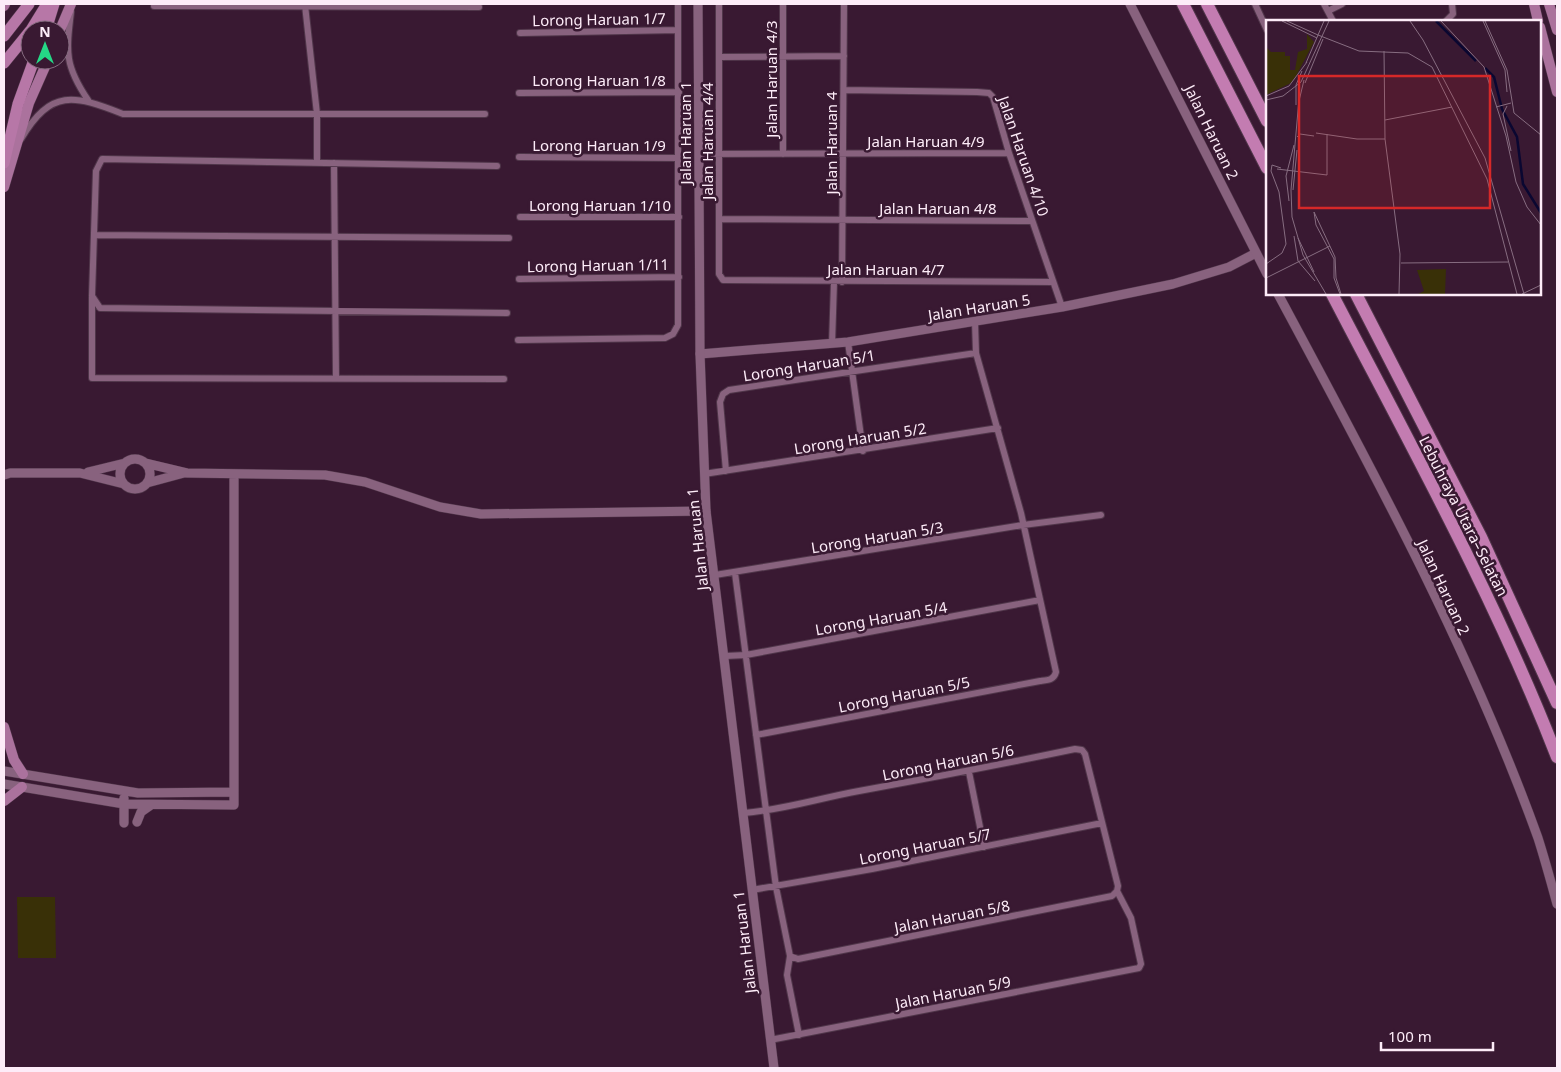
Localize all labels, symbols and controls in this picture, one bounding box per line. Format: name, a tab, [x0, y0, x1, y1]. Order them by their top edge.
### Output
street label: Lorong Haruan 1/7	[532, 8, 666, 30]
north arrow	[20, 20, 70, 70]
street label: Jalan Haruan 4/3	[761, 20, 781, 140]
inset map	[1266, 20, 1541, 295]
text: N	[39, 22, 51, 41]
street label: Lorong Haruan 1/8	[532, 70, 666, 90]
street label: Jalan Haruan 2	[1180, 79, 1244, 183]
street label: Jalan Haruan 1	[675, 81, 695, 187]
street label: Jalan Haruan 4/4	[697, 82, 717, 202]
street label: Jalan Haruan 4	[821, 91, 841, 197]
street label: Jalan Haruan 4/10	[993, 91, 1054, 219]
street label: Jalan Haruan 4/9	[865, 131, 985, 151]
street label: Lorong Haruan 1/9	[532, 135, 666, 155]
street label: Lorong Haruan 1/10	[529, 195, 671, 215]
street label: Jalan Haruan 4/8	[877, 198, 997, 218]
street label: Lorong Haruan 1/11	[527, 254, 669, 276]
street label: Jalan Haruan 4/7	[825, 259, 945, 279]
street label: Jalan Haruan 5	[925, 289, 1031, 325]
street label: Lorong Haruan 5/1	[741, 345, 877, 385]
street label: Lorong Haruan 5/2	[792, 418, 928, 458]
street label: Lebuhraya Utara–Selatan	[1415, 433, 1513, 599]
street label: Jalan Haruan 1	[682, 487, 713, 593]
street label: Lorong Haruan 5/3	[809, 517, 945, 557]
street label: Jalan Haruan 2	[1412, 534, 1475, 638]
street label: Lorong Haruan 5/4	[813, 596, 949, 639]
street label: Lorong Haruan 5/5	[837, 671, 971, 717]
street label: Lorong Haruan 5/6	[881, 739, 1015, 785]
street label: Lorong Haruan 5/7	[858, 823, 992, 869]
street label: Jalan Haruan 1	[728, 890, 760, 996]
street label: Jalan Haruan 5/8	[891, 895, 1011, 937]
street label: Jalan Haruan 5/9	[892, 971, 1012, 1013]
scale bar	[1381, 1020, 1494, 1052]
text: 100 m	[1388, 1026, 1432, 1046]

